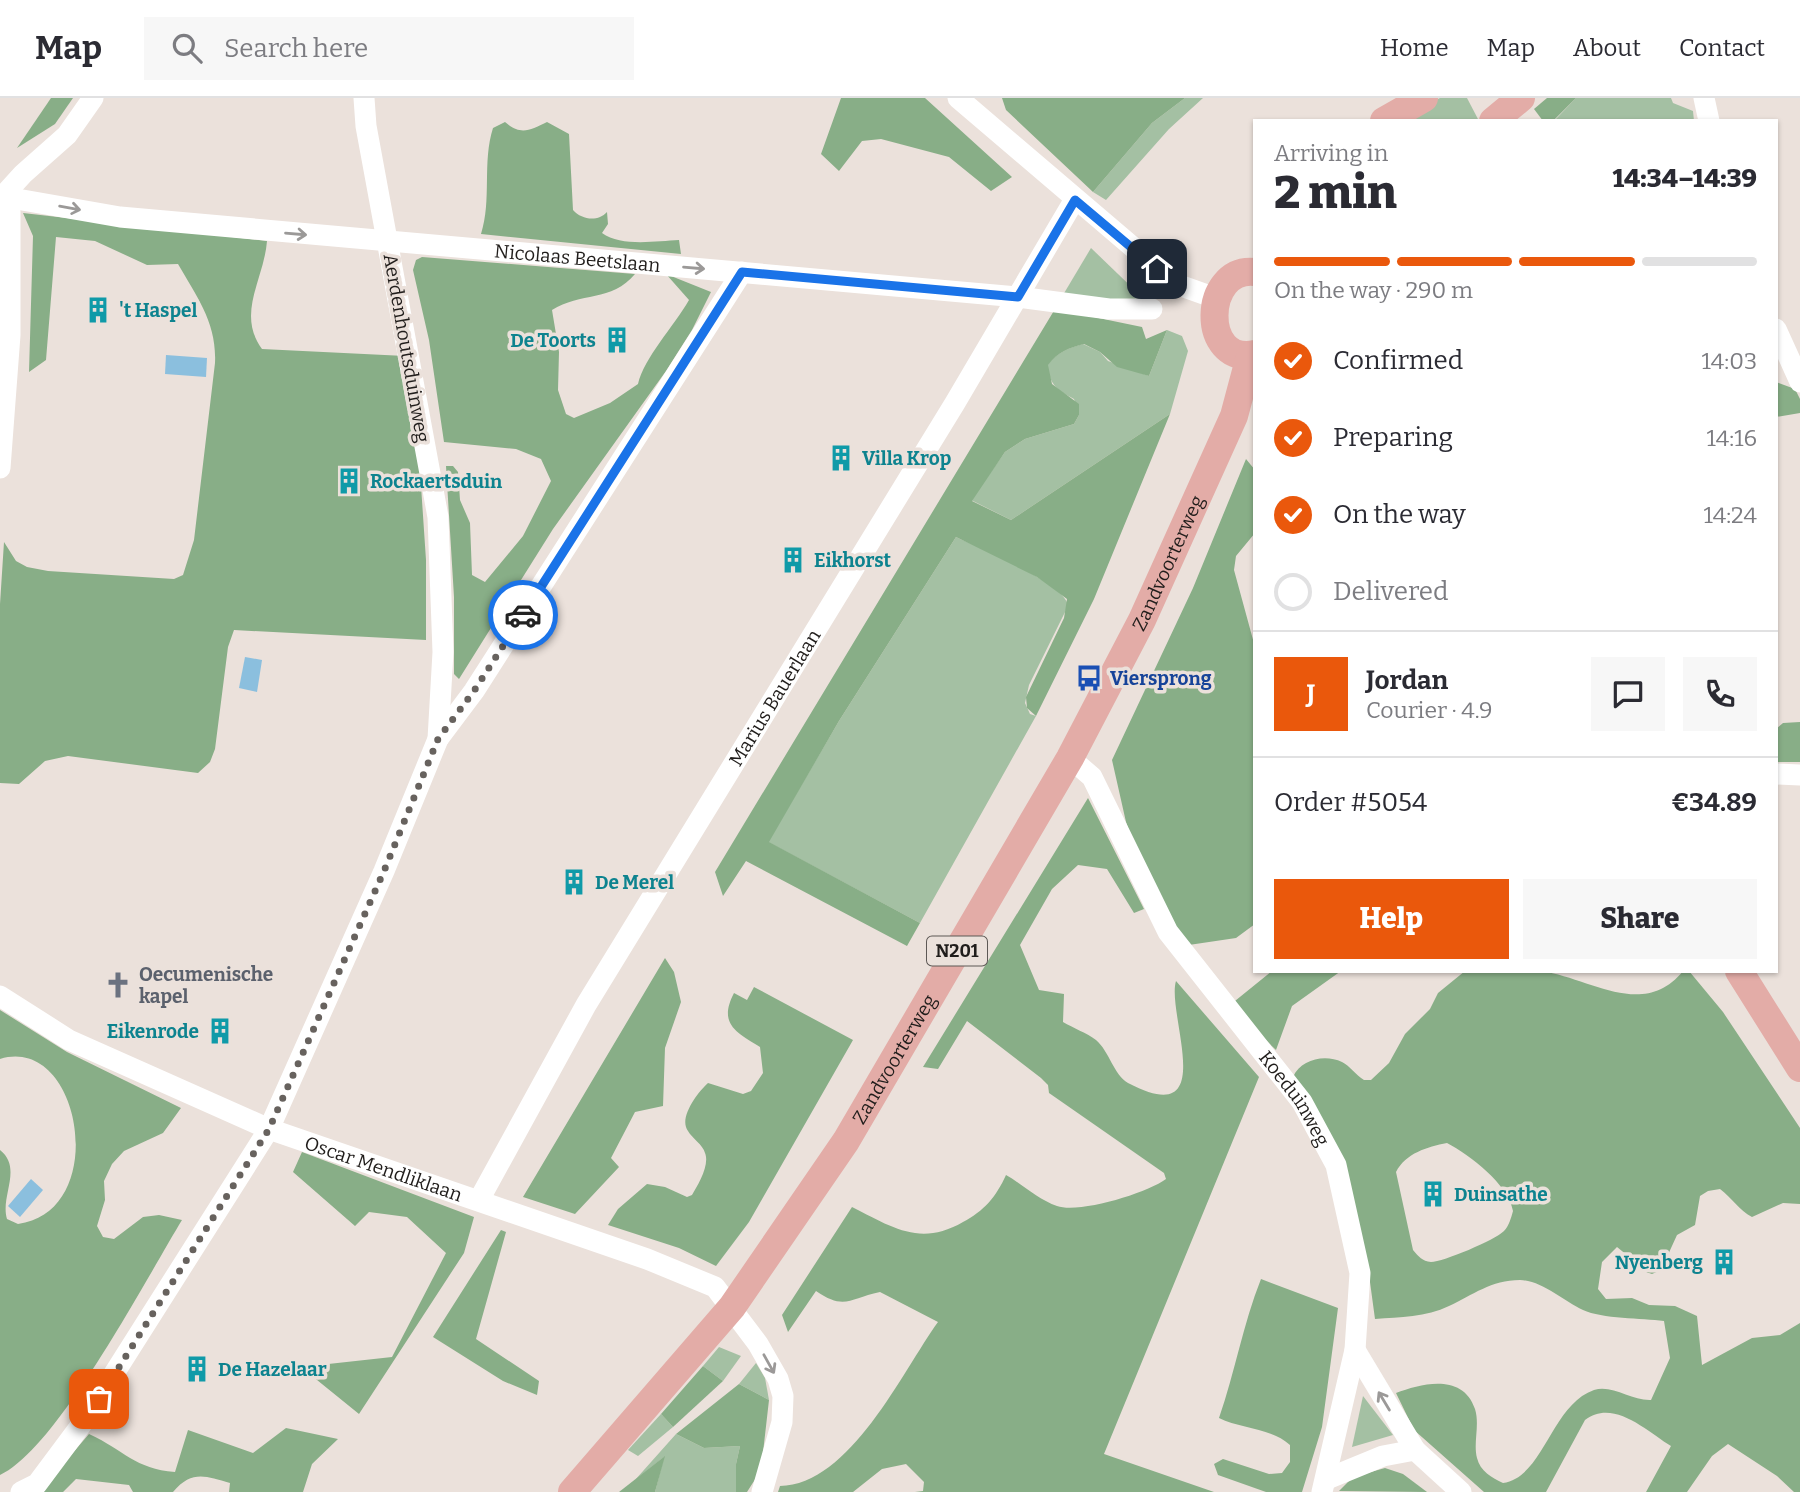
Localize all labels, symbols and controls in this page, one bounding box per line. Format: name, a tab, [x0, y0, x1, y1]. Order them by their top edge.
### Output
search box	[144, 17, 634, 80]
text: Map	[35, 28, 102, 68]
icon: search	[168, 29, 206, 67]
text: Search here	[224, 33, 368, 64]
text: Home	[1380, 34, 1449, 62]
text: Map	[1487, 34, 1535, 62]
text: About	[1573, 34, 1641, 62]
text: Contact	[1679, 34, 1765, 62]
text: Arriving in	[1274, 139, 1388, 167]
text: 14:34–14:39	[1613, 163, 1757, 194]
text: 2 min	[1274, 165, 1397, 220]
one-way arrow	[58, 202, 81, 216]
one-way arrow	[285, 228, 307, 241]
street label: Nicolaas Beetslaan	[493, 239, 661, 277]
pin	[1127, 239, 1187, 299]
icon: home	[1138, 250, 1176, 288]
street label: Aerdenhoutsduinweg	[379, 252, 435, 445]
one-way arrow	[682, 262, 705, 275]
text: On the way · 290 m	[1274, 276, 1473, 304]
building icon: 't Haspel	[83, 295, 113, 325]
place label: 't Haspel	[119, 299, 197, 322]
building icon: De Toorts	[602, 325, 632, 355]
place label: De Toorts	[510, 329, 596, 352]
icon: check	[1274, 342, 1312, 380]
text: Confirmed	[1333, 345, 1463, 376]
text: 14:03	[1702, 347, 1757, 375]
icon: check	[1274, 419, 1312, 457]
text: Preparing	[1333, 422, 1453, 453]
text: 14:16	[1707, 424, 1757, 452]
building icon: Villa Krop	[826, 443, 856, 473]
place label: Villa Krop	[862, 447, 951, 470]
building icon: Rockaertsduin	[334, 466, 364, 496]
place label: Rockaertsduin	[370, 470, 503, 493]
street label: Zandvoorterweg	[1127, 491, 1209, 635]
icon: check	[1274, 496, 1312, 534]
text: On the way	[1333, 499, 1466, 530]
text: 14:24	[1703, 501, 1757, 529]
building icon: Eikhorst	[778, 545, 808, 575]
place label: Eikhorst	[814, 549, 892, 572]
text: Delivered	[1333, 576, 1448, 607]
courier	[488, 580, 558, 650]
icon: car	[504, 596, 542, 634]
street label: Marius Bauerlaan	[724, 625, 825, 770]
button: chat	[1591, 657, 1665, 731]
button: phone	[1683, 657, 1757, 731]
bus stop icon: Viersprong	[1074, 663, 1104, 693]
text: Jordan	[1366, 665, 1448, 696]
place label: Viersprong	[1110, 667, 1212, 690]
text: J	[1307, 679, 1315, 710]
text: Courier · 4.9	[1366, 696, 1493, 724]
text: Order #5054	[1274, 787, 1427, 818]
text: €34.89	[1671, 787, 1757, 818]
building icon: De Merel	[559, 867, 589, 897]
place label: De Merel	[595, 871, 674, 894]
button: Help	[1274, 879, 1509, 959]
button: Share	[1523, 879, 1757, 959]
road number: N201	[927, 936, 987, 966]
place label: Oecumenische kapel	[139, 963, 273, 1008]
church icon: Oecumenische kapel	[103, 970, 133, 1000]
street label: Zandvoorterweg	[848, 990, 941, 1128]
building icon: Eikenrode	[205, 1016, 235, 1046]
place label: Eikenrode	[107, 1020, 199, 1043]
street label: Koeduinweg	[1254, 1046, 1335, 1150]
street label: Oscar Mendliklaan	[302, 1131, 465, 1207]
building icon: Duinsathe	[1418, 1179, 1448, 1209]
place label: Duinsathe	[1454, 1183, 1548, 1206]
building icon: Nyenberg	[1709, 1247, 1739, 1277]
place label: Nyenberg	[1615, 1251, 1703, 1274]
one-way arrow	[763, 1353, 777, 1374]
building icon: De Hazelaar	[182, 1354, 212, 1384]
place label: De Hazelaar	[218, 1358, 327, 1381]
pin	[69, 1369, 129, 1429]
icon: bag	[80, 1380, 118, 1418]
one-way arrow	[1377, 1391, 1391, 1411]

